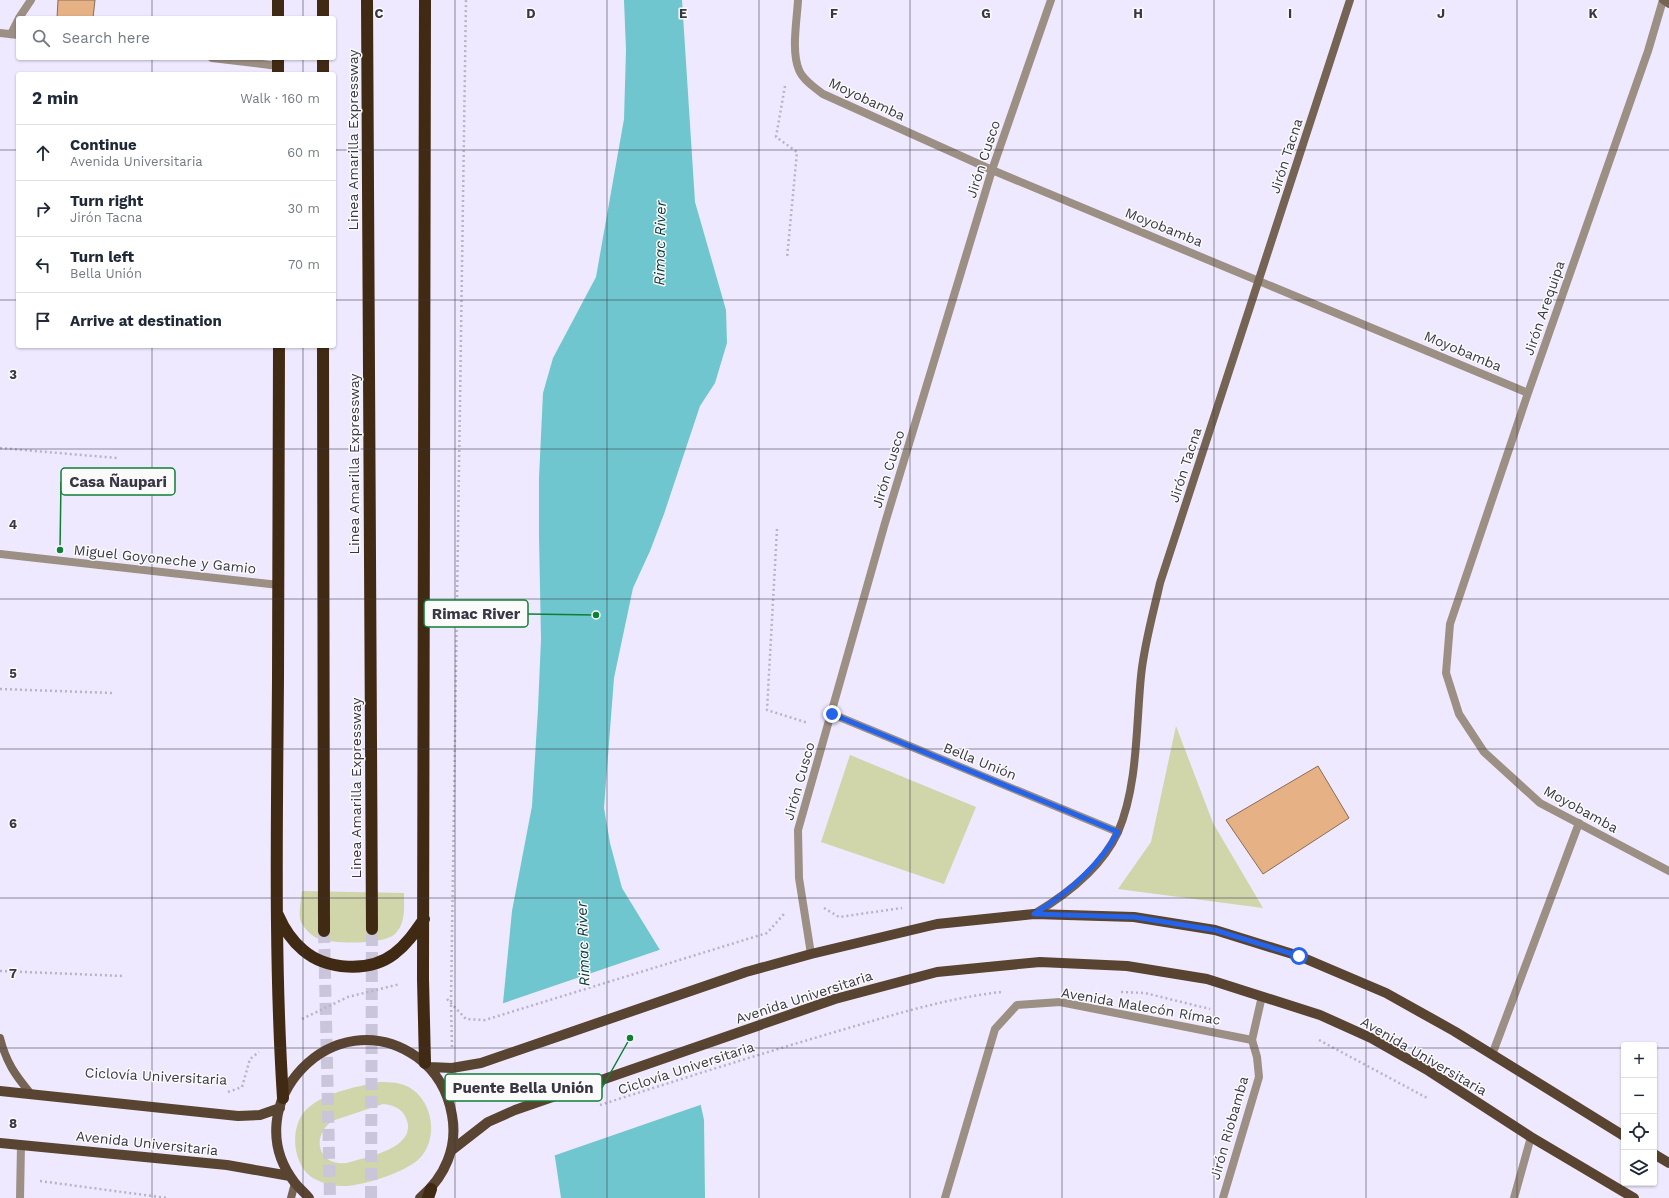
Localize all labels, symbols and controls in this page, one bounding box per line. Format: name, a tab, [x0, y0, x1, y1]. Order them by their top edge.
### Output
text: C	[375, 6, 384, 21]
text: D	[526, 6, 536, 21]
text: E	[679, 6, 687, 21]
text: F	[830, 6, 838, 21]
text: G	[981, 6, 991, 21]
text: H	[1133, 6, 1143, 21]
text: I	[1288, 6, 1292, 21]
text: J	[1437, 6, 1445, 21]
text: K	[1588, 6, 1598, 21]
search box	[16, 16, 336, 60]
icon: search	[30, 27, 52, 49]
text: Search here	[62, 29, 150, 47]
street label: Linea Amarilla Expressway	[345, 49, 361, 230]
street label: Moyobamba	[826, 74, 908, 124]
text: 2 min	[32, 88, 78, 108]
text: Walk · 160 m	[240, 91, 320, 106]
street label: Jirón Tacna	[1266, 116, 1306, 196]
street label: Jirón Cusco	[963, 118, 1003, 200]
text: Continue	[70, 136, 137, 154]
icon: ahead	[32, 142, 54, 164]
text: 60 m	[287, 145, 320, 160]
text: Avenida Universitaria	[70, 154, 203, 169]
text: Turn right	[70, 192, 143, 210]
icon: right	[32, 198, 54, 220]
water label: Rimac River	[650, 199, 670, 286]
text: 30 m	[288, 201, 320, 216]
street label: Moyobamba	[1123, 204, 1205, 250]
text: Jirón Tacna	[70, 210, 142, 225]
text: Turn left	[70, 248, 134, 266]
icon: left	[32, 254, 54, 276]
text: 70 m	[288, 257, 320, 272]
street label: Jirón Arequipa	[1520, 259, 1568, 357]
text: Bella Unión	[70, 266, 142, 281]
icon: arrive	[32, 310, 54, 332]
text: Arrive at destination	[70, 312, 222, 330]
street label: Moyobamba	[1422, 328, 1504, 374]
text: 3	[9, 367, 17, 382]
street label: Linea Amarilla Expressway	[346, 373, 362, 554]
street label: Jirón Tacna	[1165, 425, 1205, 505]
street label: Jirón Cusco	[869, 428, 907, 510]
callout: Casa Ñaupari	[61, 468, 175, 495]
text: Casa Ñaupari	[69, 473, 167, 491]
text: 4	[9, 517, 18, 532]
street label: Miguel Goyoneche y Gamio	[73, 541, 257, 577]
callout: Rimac River	[424, 600, 528, 627]
text: Rimac River	[432, 605, 521, 623]
text: 5	[9, 666, 17, 681]
street label: Linea Amarilla Expressway	[348, 697, 364, 878]
route end	[823, 705, 841, 723]
street label: Bella Unión	[941, 739, 1019, 783]
street label: Jirón Cusco	[780, 740, 818, 822]
street label: Moyobamba	[1541, 782, 1621, 836]
text: 6	[9, 816, 17, 831]
water label: Rimac River	[572, 900, 593, 987]
route start	[1290, 947, 1308, 965]
text: 7	[9, 966, 17, 981]
street label: Avenida Universitaria	[734, 967, 875, 1027]
street label: Avenida Malecón Rímac	[1060, 984, 1222, 1028]
street label: Avenida Universitaria	[1358, 1013, 1490, 1099]
street label: Ciclovía Universitaria	[616, 1038, 756, 1098]
map controls	[1621, 1042, 1657, 1186]
button: +	[1621, 1042, 1657, 1078]
street label: Ciclovía Universitaria	[84, 1064, 228, 1088]
callout: Puente Bella Unión	[445, 1074, 602, 1101]
street label: Jirón Riobamba	[1207, 1074, 1251, 1182]
button: −	[1621, 1078, 1657, 1114]
text: Puente Bella Unión	[452, 1079, 594, 1097]
button: locate	[1621, 1114, 1657, 1150]
text: 8	[9, 1116, 17, 1131]
street label: Avenida Universitaria	[75, 1128, 219, 1158]
button: layers	[1621, 1150, 1657, 1186]

